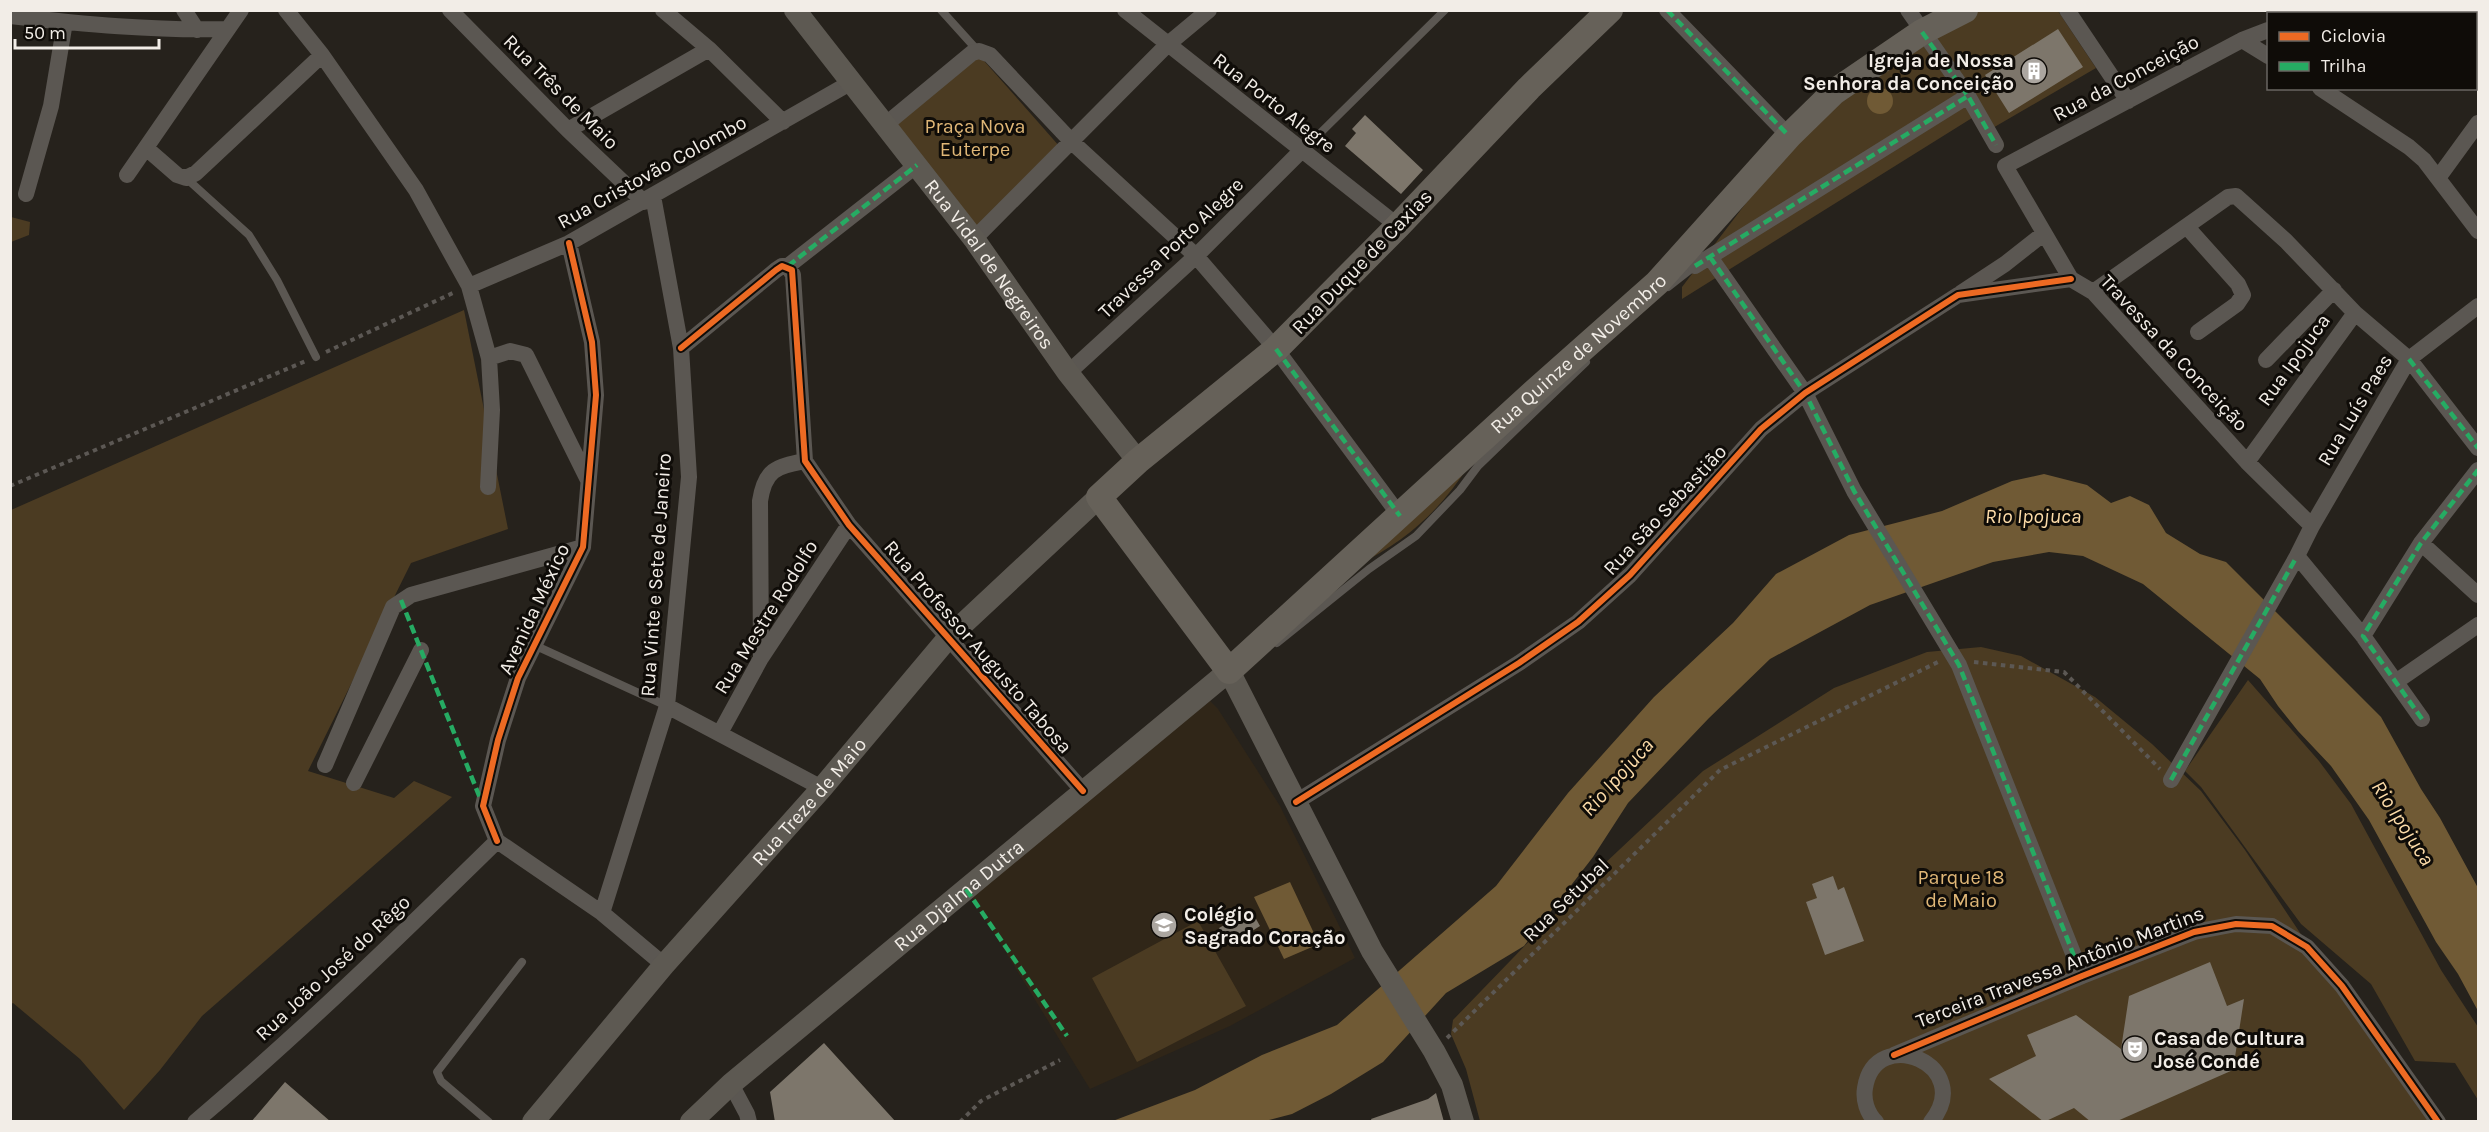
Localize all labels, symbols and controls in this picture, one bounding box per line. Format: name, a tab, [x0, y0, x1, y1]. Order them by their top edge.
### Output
scale bar	[15, 12, 159, 50]
legend	[2267, 12, 2477, 90]
text: 50 m	[24, 22, 66, 44]
text: Ciclovia	[2321, 25, 2386, 47]
street label: Rua Três de Maio	[499, 30, 623, 154]
street label: Rua da Conceição	[2049, 30, 2203, 126]
street label: Rua Porto Alegre	[1208, 48, 1340, 158]
place label: Igreja de Nossa Senhora da Conceição	[1803, 49, 2014, 95]
text: Trilha	[2321, 55, 2366, 77]
building icon: Igreja de Nossa Senhora da Conceição	[2019, 56, 2049, 86]
street label: Rua Cristovão Colombo	[554, 110, 750, 234]
park label: Praça Nova Euterpe	[924, 115, 1026, 161]
street label: Travessa Porto Alegre	[1094, 173, 1248, 323]
street label: Rua Vidal de Negreiros	[920, 174, 1059, 354]
street label: Rua Duque de Caxias	[1287, 185, 1437, 339]
street label: Rua Quinze de Novembro	[1485, 269, 1671, 438]
street label: Travessa da Conceição	[2095, 270, 2253, 436]
street label: Rua Ipojuca	[2253, 310, 2335, 410]
street label: Rua Luís Paes	[2313, 350, 2397, 470]
street label: Rua São Sebastião	[1599, 440, 1731, 580]
street label: Rua Vinte e Sete de Janeiro	[636, 452, 676, 698]
water label: Rio Ipojuca	[1985, 504, 2081, 528]
street label: Rua Mestre Rodolfo	[709, 536, 823, 698]
street label: Rua Professor Augusto Tabosa	[879, 536, 1077, 758]
street label: Avenida México	[494, 540, 574, 678]
street label: Rua Treze de Maio	[747, 733, 871, 870]
water label: Rio Ipojuca	[1576, 733, 1658, 821]
water label: Rio Ipojuca	[2367, 776, 2439, 870]
street label: Rua Djalma Dutra	[889, 835, 1028, 956]
street label: Rua Setubal	[1518, 853, 1614, 947]
park label: Parque 18 de Maio	[1917, 866, 2005, 912]
street label: Rua João José do Rêgo	[251, 890, 415, 1046]
street label: Terceira Travessa Antônio Martins	[1913, 901, 2207, 1033]
place label: Colégio Sagrado Coração	[1184, 903, 1345, 949]
school or university icon: Colégio Sagrado Coração	[1149, 910, 1179, 940]
place label: Casa de Cultura José Condé	[2154, 1027, 2305, 1073]
theatre icon: Casa de Cultura José Condé	[2120, 1034, 2150, 1064]

